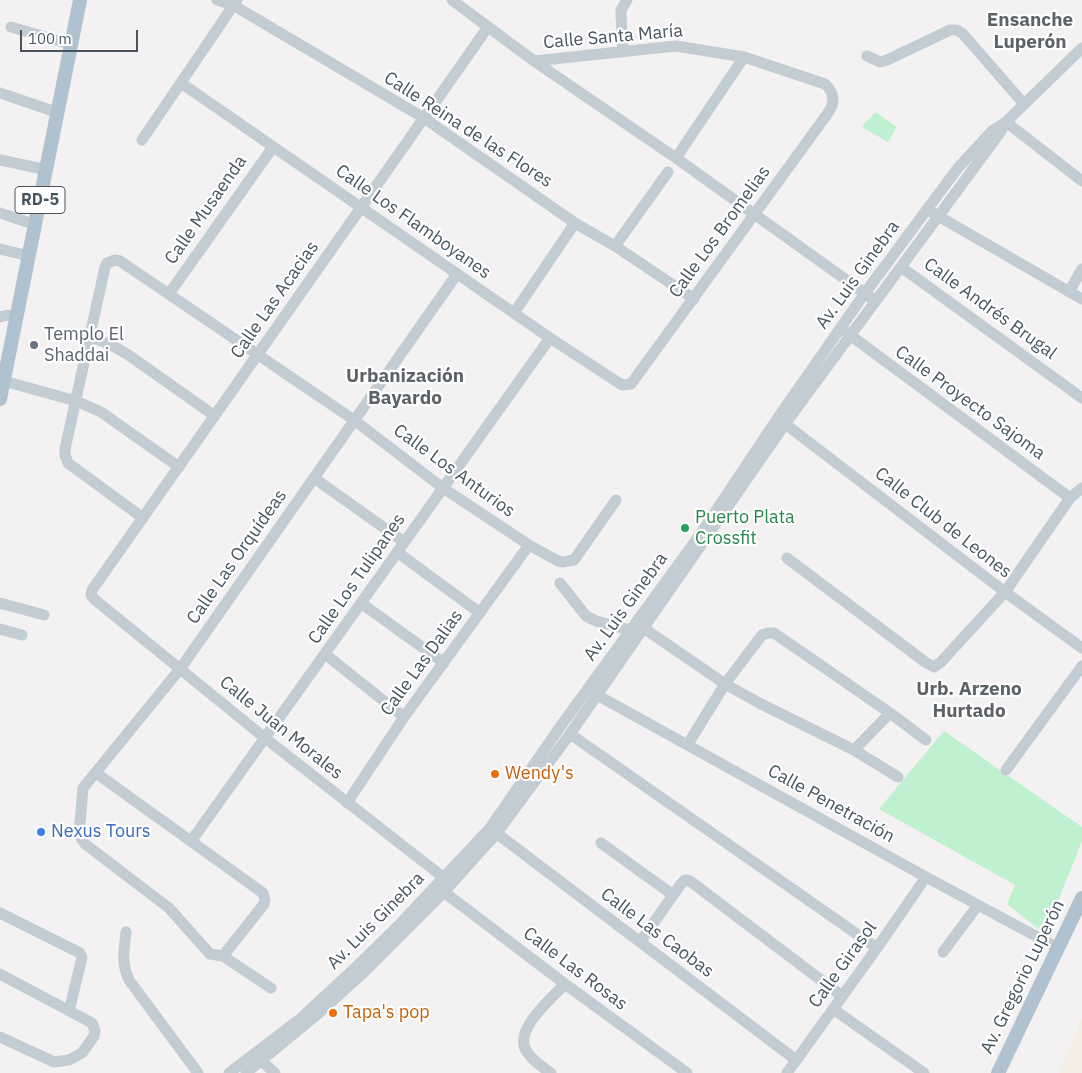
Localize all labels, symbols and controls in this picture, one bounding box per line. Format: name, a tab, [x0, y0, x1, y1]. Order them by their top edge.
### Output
district label: Ensanche Luperón	[987, 10, 1073, 54]
scale bar	[22, 20, 140, 52]
street label: Calle Santa María	[542, 20, 684, 54]
text: 100 m	[28, 29, 72, 48]
street label: Calle Reina de las Flores	[380, 67, 556, 193]
street label: Calle Musaenda	[160, 151, 252, 269]
street label: Calle Los Flamboyanes	[331, 160, 495, 284]
street label: Calle Los Bromelias	[665, 162, 775, 302]
road number: RD-5	[15, 186, 65, 214]
street label: Av. Luis Ginebra	[811, 217, 905, 333]
street label: Calle Las Acacias	[226, 237, 324, 363]
street label: Calle Andrés Brugal	[919, 254, 1061, 364]
place label: Templo El Shaddai	[44, 324, 124, 366]
marker: Templo El Shaddai	[28, 339, 40, 351]
street label: Calle Proyecto Sajoma	[891, 341, 1049, 465]
district label: Urbanización Bayardo	[346, 366, 464, 410]
street label: Calle Los Anturios	[389, 420, 519, 522]
street label: Calle Club de Leones	[870, 463, 1016, 583]
street label: Calle Las Orquídeas	[182, 486, 292, 628]
place label: Puerto Plata Crossfit	[695, 507, 795, 550]
street label: Calle Los Tulipanes	[304, 510, 410, 648]
marker: Puerto Plata Crossfit	[679, 522, 691, 534]
street label: Av. Luis Ginebra	[579, 549, 673, 665]
street label: Calle Las Dalias	[376, 606, 468, 720]
street label: Calle Juan Morales	[215, 672, 347, 784]
district label: Urb. Arzeno Hurtado	[916, 679, 1022, 723]
street label: Calle Penetración	[764, 760, 898, 848]
place label: Wendy's	[505, 763, 574, 785]
marker: Wendy's	[489, 768, 501, 780]
place label: Nexus Tours	[51, 821, 151, 843]
marker: Nexus Tours	[35, 826, 47, 838]
street label: Av. Luis Ginebra	[323, 868, 429, 974]
street label: Calle Las Caobas	[596, 883, 718, 983]
street label: Av. Gregorio Luperón	[976, 897, 1070, 1057]
street label: Calle Girasol	[804, 918, 882, 1012]
street label: Calle Las Rosas	[519, 923, 631, 1015]
place label: Tapa's pop	[343, 1002, 430, 1024]
marker: Tapa's pop	[327, 1007, 339, 1019]

